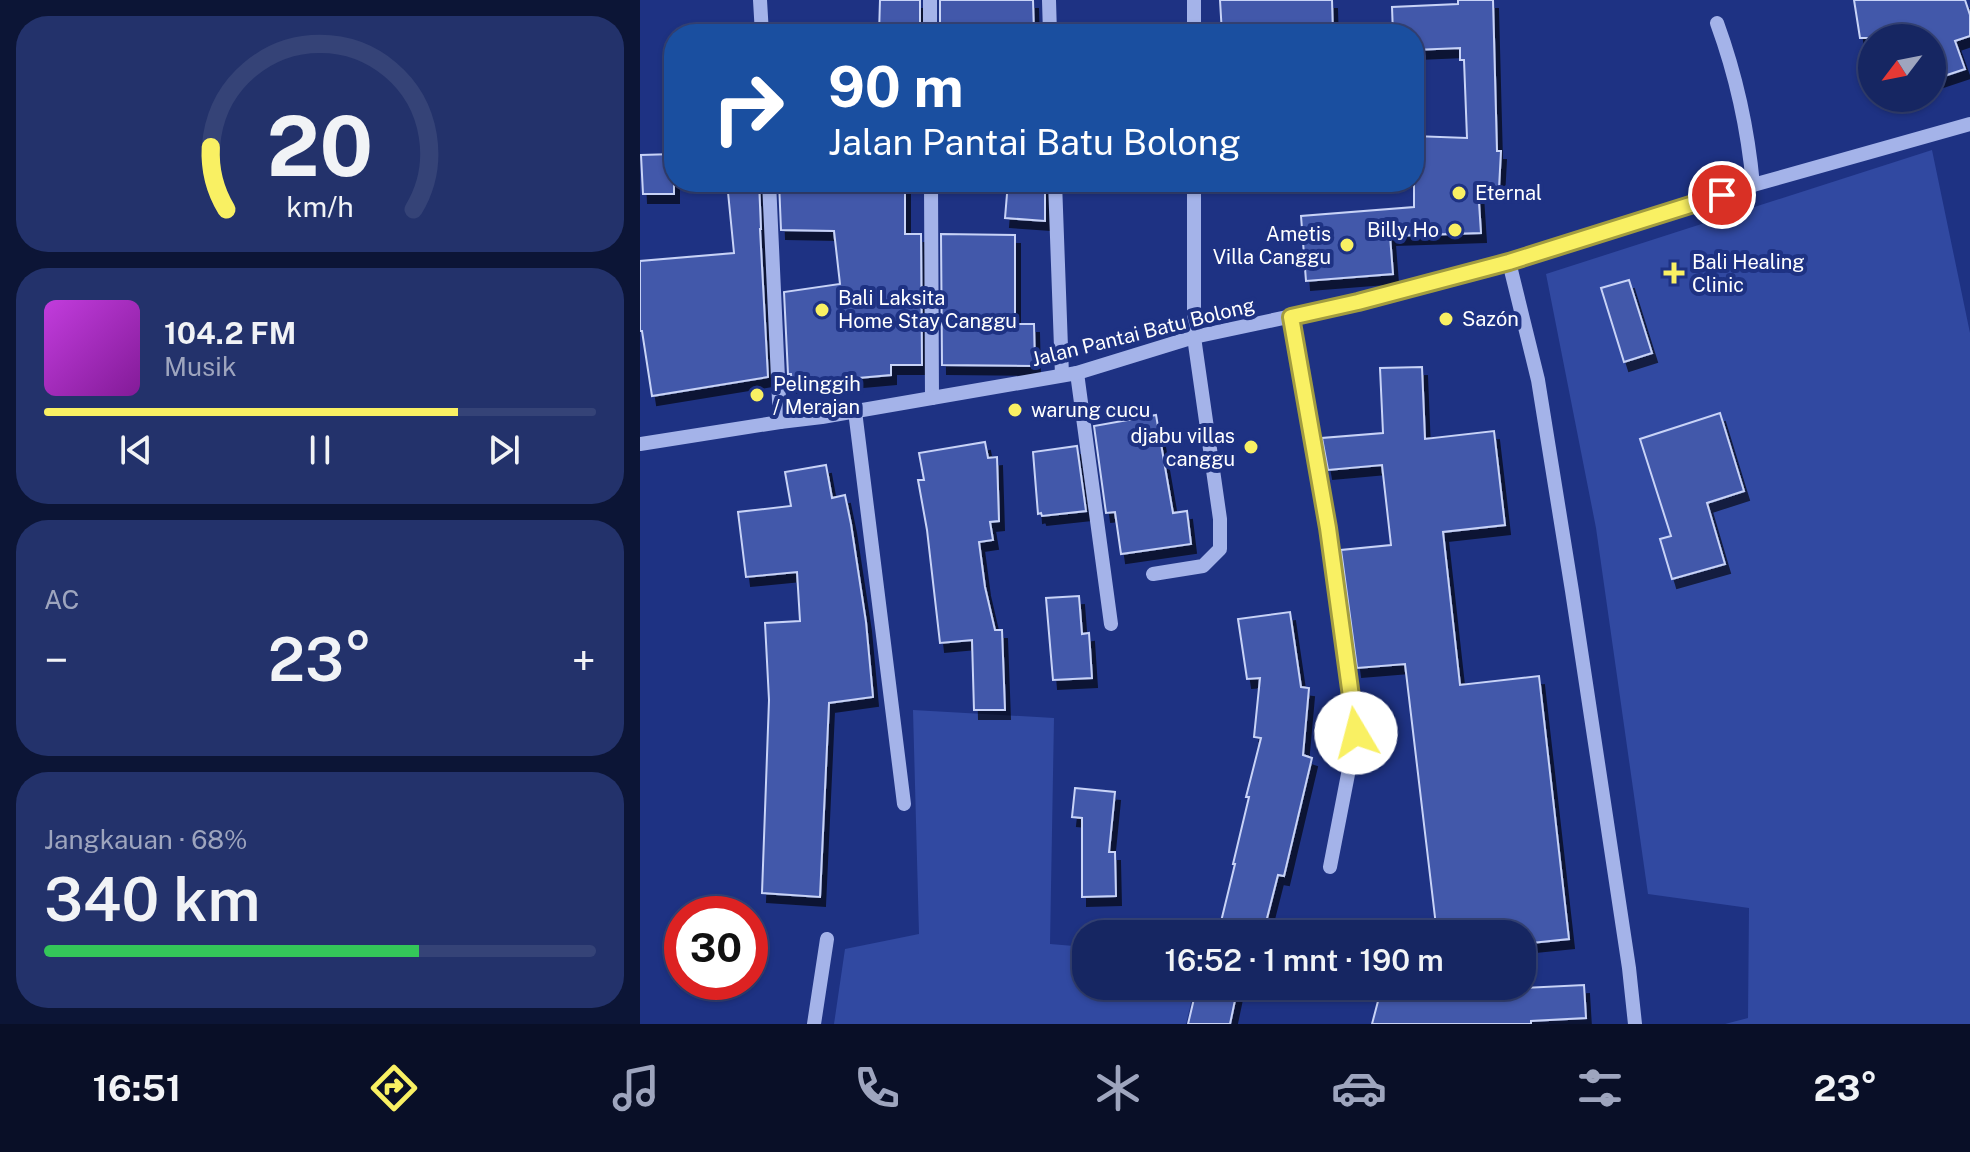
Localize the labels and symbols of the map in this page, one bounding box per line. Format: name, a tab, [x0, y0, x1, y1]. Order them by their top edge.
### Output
north arrow	[1858, 24, 1946, 112]
pin	[1688, 161, 1756, 229]
place label: Eternal	[1475, 181, 1542, 205]
marker: Eternal	[1450, 184, 1468, 202]
place label: Billy Ho	[1367, 218, 1439, 242]
marker: Billy Ho	[1446, 221, 1464, 239]
place label: Ametis Villa Canggu	[1213, 222, 1331, 269]
marker: Ametis Villa Canggu	[1338, 236, 1356, 254]
place label: Bali Healing Clinic	[1692, 250, 1805, 297]
marker: Bali Healing Clinic	[1663, 262, 1685, 284]
place label: Bali Laksita Home Stay Canggu	[838, 286, 1017, 333]
street label: Jalan Pantai Batu Bolong	[1029, 293, 1257, 371]
marker: Bali Laksita Home Stay Canggu	[813, 301, 831, 319]
place label: Sazón	[1462, 307, 1519, 331]
marker: Sazón	[1437, 310, 1455, 328]
place label: Pelinggih / Merajan	[773, 372, 861, 419]
marker: Pelinggih / Merajan	[748, 386, 766, 404]
place label: warung cucu	[1031, 398, 1150, 422]
marker: warung cucu	[1006, 401, 1024, 419]
place label: djabu villas canggu	[1131, 424, 1235, 471]
marker: djabu villas canggu	[1242, 438, 1260, 456]
position arrow	[1314, 691, 1398, 775]
speed limit sign: 30	[664, 896, 768, 1000]

